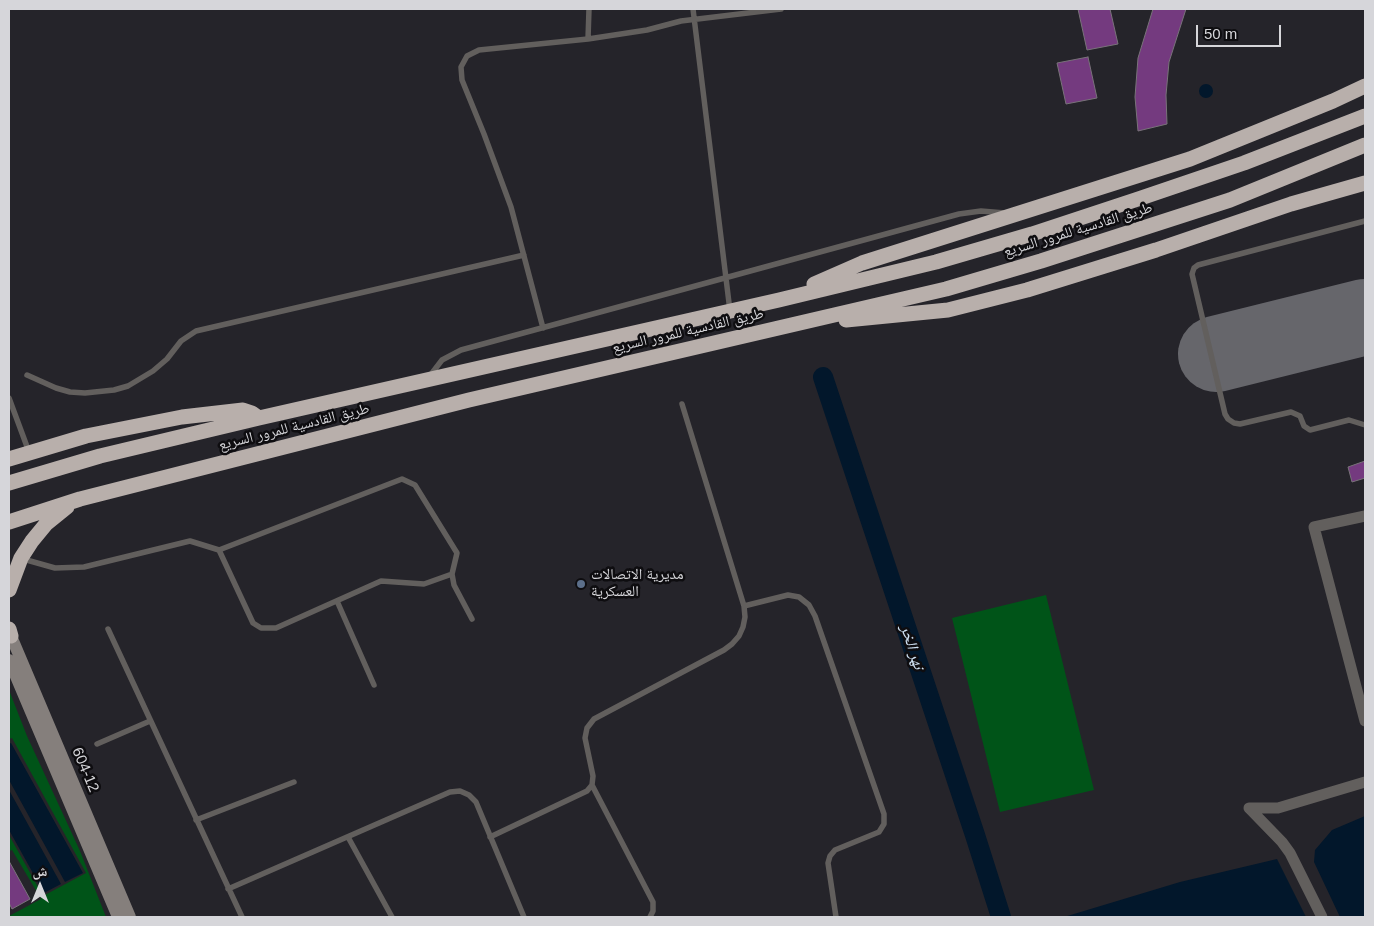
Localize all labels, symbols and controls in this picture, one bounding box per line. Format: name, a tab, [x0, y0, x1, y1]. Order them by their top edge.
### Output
scale bar	[1199, 15, 1284, 47]
text: 50 m	[1204, 25, 1237, 42]
street label: طريق القادسية للمرور السريع	[1001, 199, 1155, 261]
street label: طريق القادسية للمرور السريع	[611, 305, 765, 357]
street label: طريق القادسية للمرور السريع	[217, 400, 371, 454]
place label: مديرية الاتصالات العسكرية	[591, 566, 684, 601]
marker: مديرية الاتصالات العسكرية	[575, 578, 587, 590]
water label: نهر الخر	[896, 622, 928, 672]
street label: 604-12	[68, 745, 102, 795]
north arrow	[15, 861, 65, 911]
text: ش	[33, 863, 47, 879]

